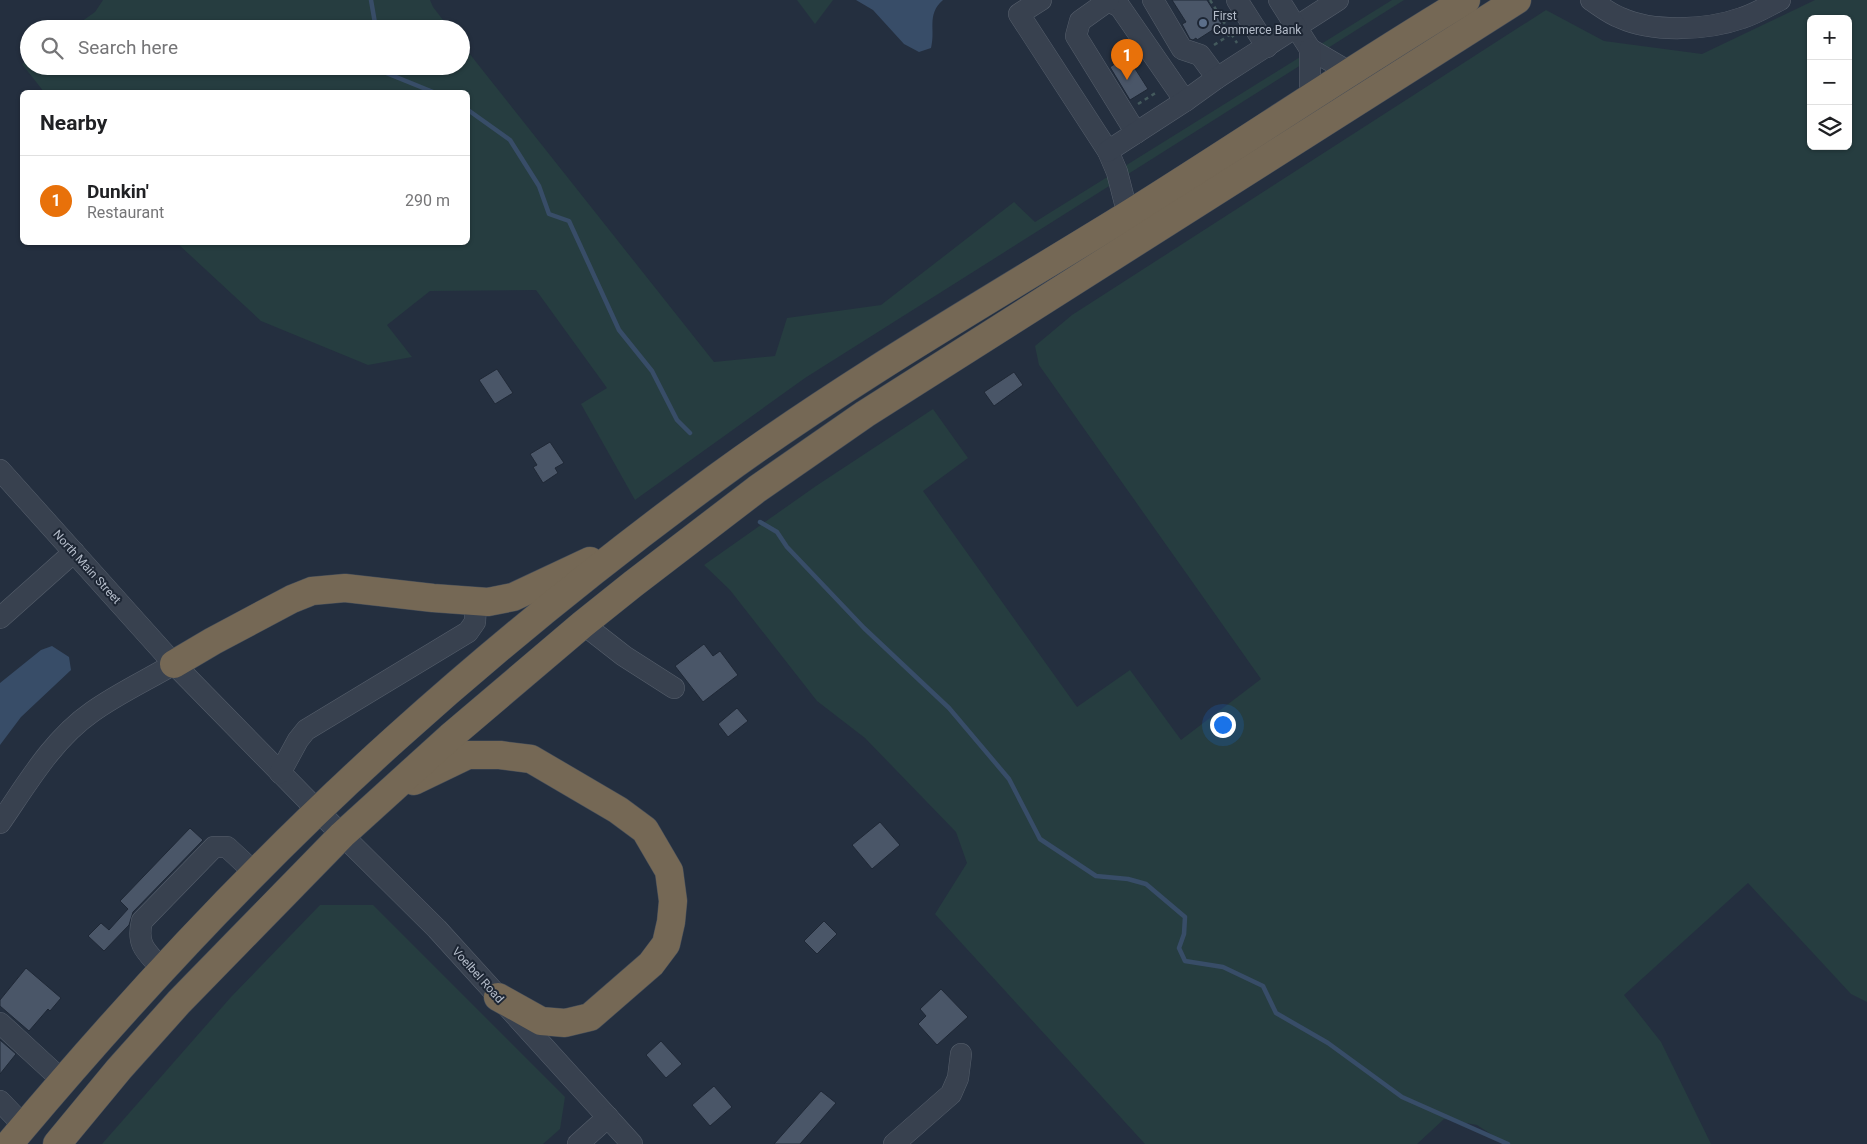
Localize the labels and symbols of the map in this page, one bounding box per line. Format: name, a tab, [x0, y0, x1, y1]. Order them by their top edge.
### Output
place label: First Commerce Bank	[1213, 9, 1302, 37]
marker: First Commerce Bank	[1197, 17, 1209, 29]
pin: 1	[1111, 39, 1143, 80]
street label: North Main Street	[50, 527, 124, 607]
your location	[1210, 712, 1236, 738]
street label: Voelbel Road	[449, 944, 507, 1006]

